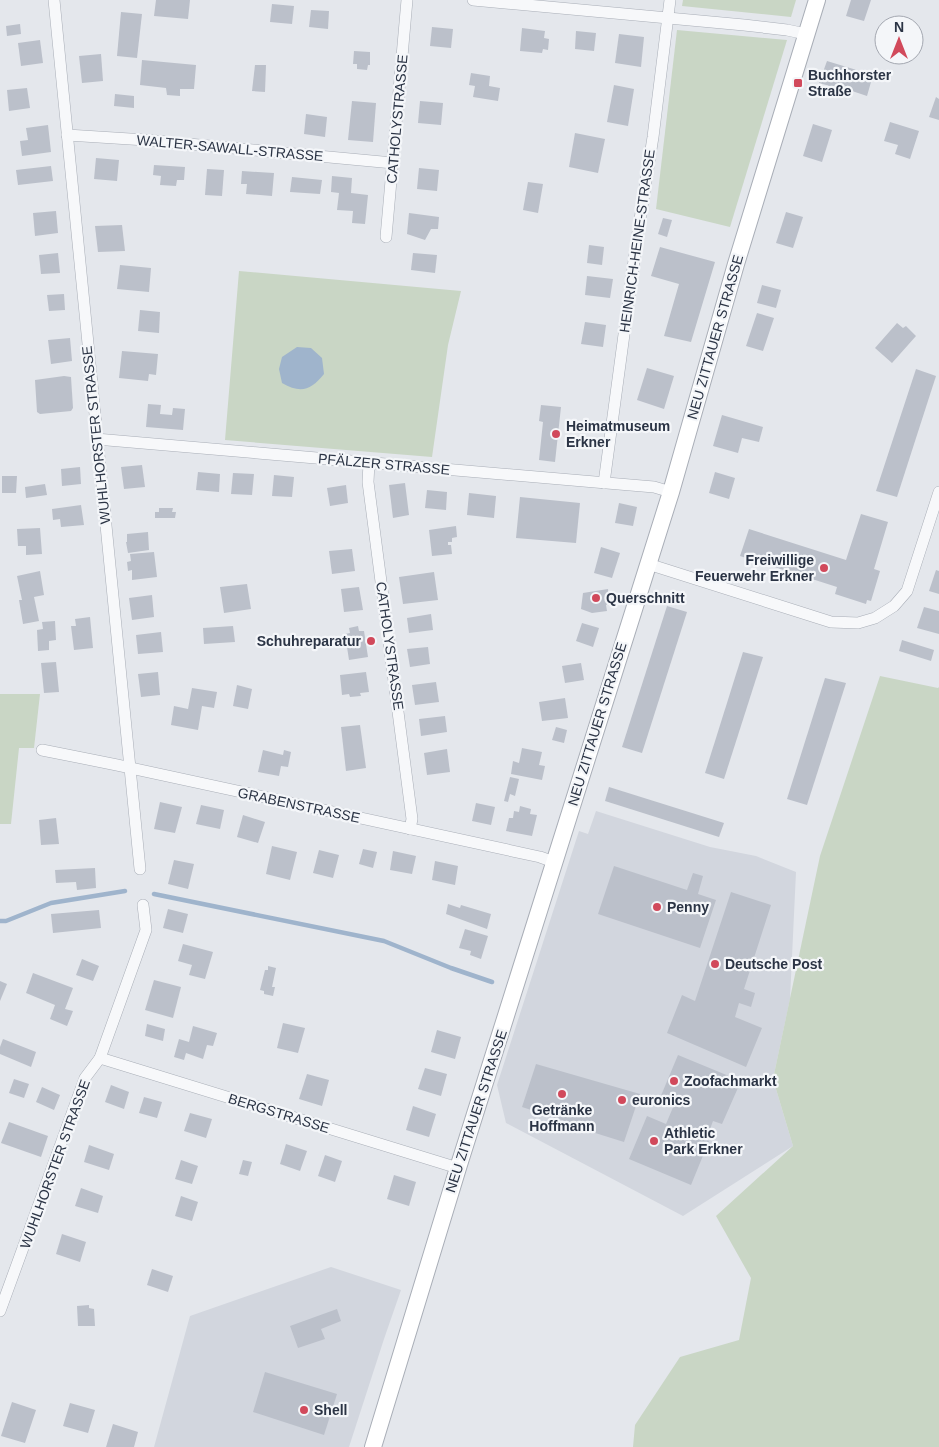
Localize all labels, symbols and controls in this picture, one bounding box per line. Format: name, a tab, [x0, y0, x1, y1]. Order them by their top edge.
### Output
north arrow	[874, 15, 924, 65]
text: N	[894, 19, 904, 35]
street label: CATHOLYSTRASSE	[383, 54, 411, 184]
place label: Buchhorster Straße	[808, 67, 892, 99]
marker: Buchhorster Straße	[792, 77, 804, 89]
street label: WALTER-SAWALL-STRASSE	[136, 132, 324, 164]
street label: HEINRICH-HEINE-STRASSE	[616, 148, 658, 334]
street label: NEU ZITTAUER STRASSE	[684, 253, 746, 421]
street label: WUHLHORSTER STRASSE	[79, 345, 113, 525]
place label: Heimatmuseum Erkner	[566, 418, 670, 450]
marker: Heimatmuseum Erkner	[550, 428, 562, 440]
street label: PFÄLZER STRASSE	[317, 450, 451, 478]
place label: Freiwillige Feuerwehr Erkner	[695, 552, 815, 584]
marker: Freiwillige Feuerwehr Erkner	[818, 562, 830, 574]
street label: CATHOLYSTRASSE	[373, 581, 407, 711]
place label: Querschnitt	[606, 590, 685, 606]
marker: Querschnitt	[590, 592, 602, 604]
place label: Schuhreparatur	[257, 633, 362, 649]
marker: Schuhreparatur	[365, 635, 377, 647]
street label: NEU ZITTAUER STRASSE	[564, 640, 630, 808]
street label: GRABENSTRASSE	[236, 784, 362, 826]
place label: Penny	[667, 899, 709, 915]
marker: Penny	[651, 901, 663, 913]
place label: Deutsche Post	[725, 956, 823, 972]
marker: Deutsche Post	[709, 958, 721, 970]
street label: NEU ZITTAUER STRASSE	[442, 1028, 510, 1194]
place label: Zoofachmarkt	[684, 1073, 777, 1089]
marker: Zoofachmarkt	[668, 1075, 680, 1087]
street label: WUHLHORSTER STRASSE	[17, 1077, 93, 1251]
marker: Getränke Hoffmann	[556, 1088, 568, 1100]
street label: BERGSTRASSE	[226, 1090, 332, 1136]
place label: euronics	[632, 1092, 691, 1108]
marker: euronics	[616, 1094, 628, 1106]
place label: Getränke Hoffmann	[529, 1102, 595, 1134]
place label: Athletic Park Erkner	[664, 1125, 743, 1157]
marker: Athletic Park Erkner	[648, 1135, 660, 1147]
place label: Shell	[314, 1402, 347, 1418]
marker: Shell	[298, 1404, 310, 1416]

